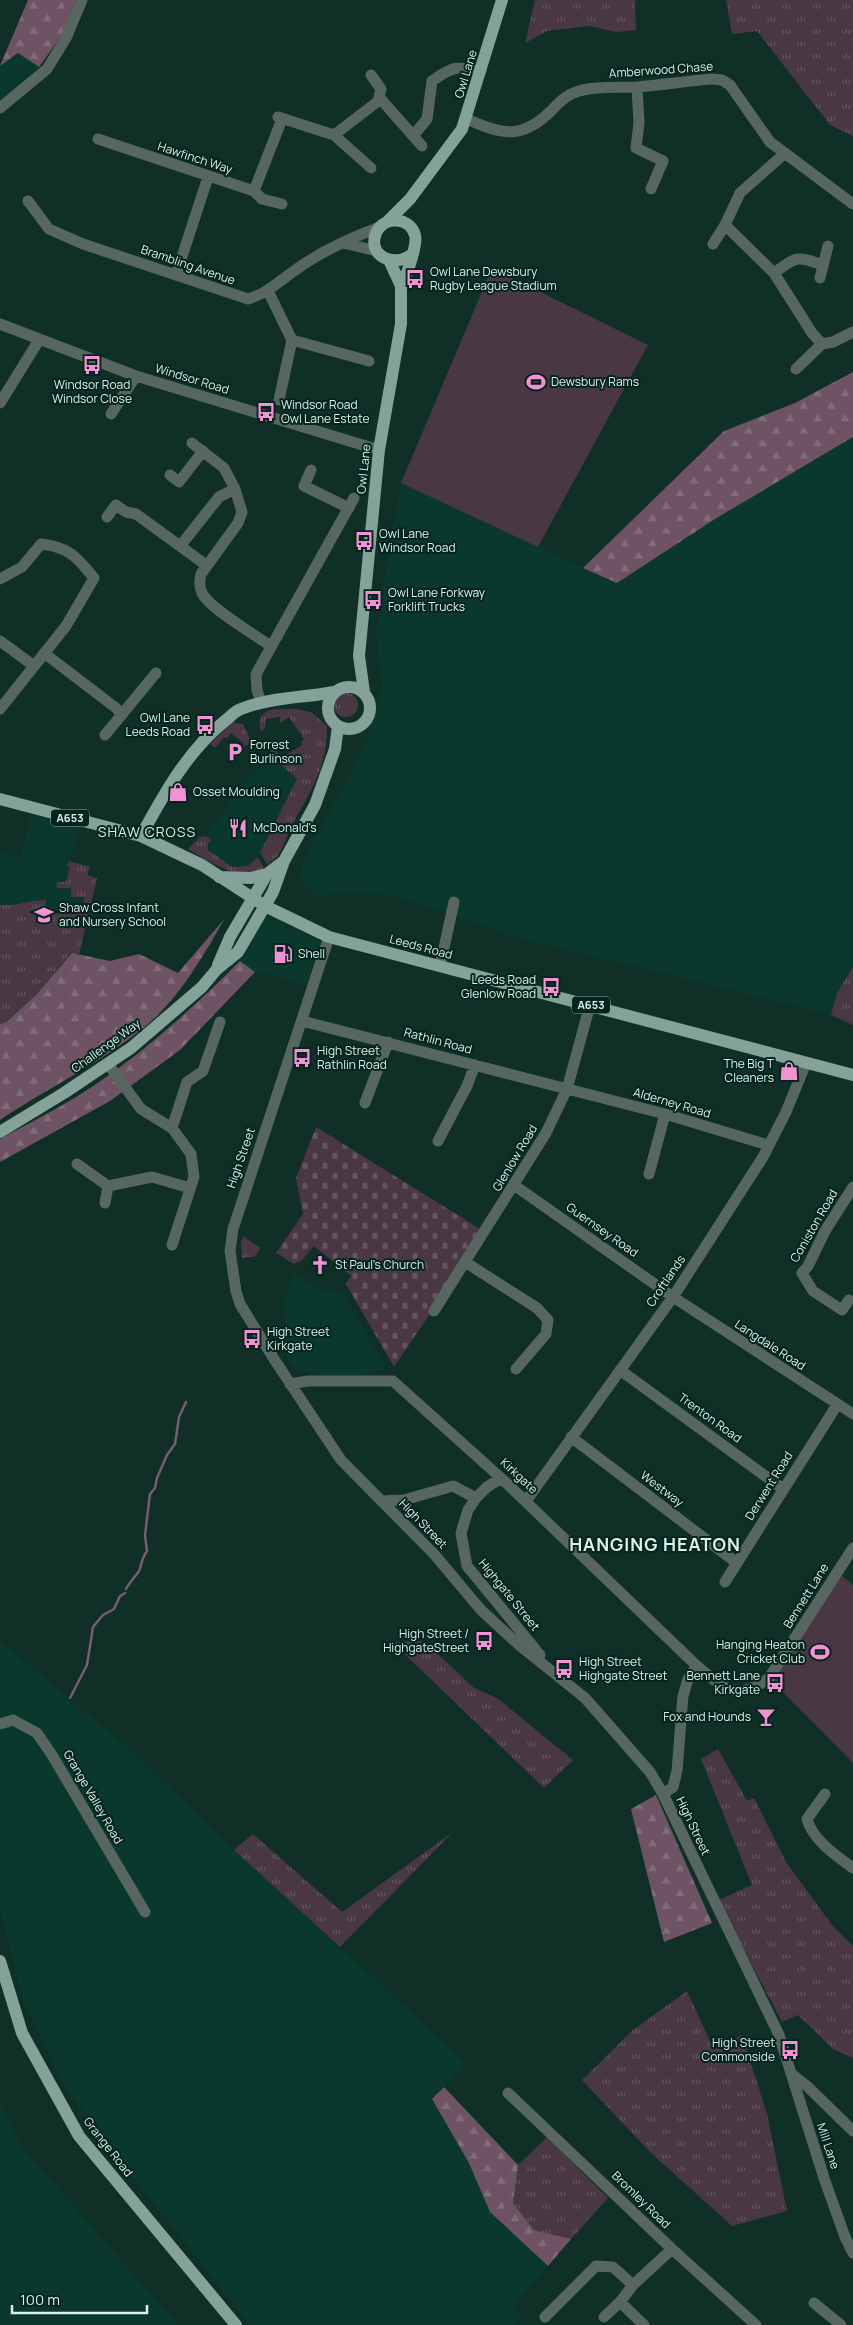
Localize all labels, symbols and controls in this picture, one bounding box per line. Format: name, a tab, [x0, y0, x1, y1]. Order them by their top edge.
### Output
street label: Owl Lane	[450, 47, 481, 100]
street label: Amberwood Chase	[608, 57, 714, 82]
street label: Hawfinch Way	[156, 137, 235, 178]
street label: Brambling Avenue	[139, 240, 238, 289]
place label: Owl Lane Dewsbury Rugby League Stadium	[430, 263, 557, 294]
bus stop icon: Owl Lane Dewsbury Rugby League Stadium	[404, 268, 426, 290]
bus stop icon: Windsor Road Windsor Close	[81, 354, 103, 376]
street label: Windsor Road	[153, 359, 231, 398]
sports icon: Dewsbury Rams	[525, 371, 547, 393]
place label: Dewsbury Rams	[551, 373, 639, 390]
place label: Windsor Road Windsor Close	[52, 376, 132, 407]
place label: Windsor Road Owl Lane Estate	[281, 396, 370, 427]
bus stop icon: Windsor Road Owl Lane Estate	[255, 401, 277, 423]
street label: Owl Lane	[352, 443, 375, 495]
place label: Owl Lane Windsor Road	[379, 525, 456, 556]
bus stop icon: Owl Lane Windsor Road	[353, 530, 375, 552]
place label: Owl Lane Forkway Forklift Trucks	[388, 584, 486, 615]
bus stop icon: Owl Lane Forkway Forklift Trucks	[362, 589, 384, 611]
place label: Owl Lane Leeds Road	[126, 709, 190, 740]
bus stop icon: Owl Lane Leeds Road	[194, 714, 216, 736]
place label: Forrest Burlinson	[250, 736, 302, 767]
parking icon: Forrest Burlinson	[224, 741, 246, 763]
shop icon: Osset Moulding	[167, 781, 189, 803]
place label: Osset Moulding	[193, 783, 280, 800]
road number: A653	[51, 810, 89, 826]
restaurant icon: McDonald's	[227, 817, 249, 839]
place label: McDonald's	[253, 819, 317, 836]
district label: SHAW CROSS	[98, 822, 196, 841]
place label: Shaw Cross Infant and Nursery School	[59, 899, 166, 930]
school or university icon: Shaw Cross Infant and Nursery School	[33, 904, 55, 926]
street label: Leeds Road	[388, 930, 454, 963]
fuel station icon: Shell	[272, 943, 294, 965]
place label: Shell	[298, 945, 325, 962]
place label: Leeds Road Glenlow Road	[461, 971, 536, 1002]
bus stop icon: Leeds Road Glenlow Road	[540, 976, 562, 998]
road number: A653	[572, 996, 610, 1014]
street label: Challenge Way	[68, 1014, 144, 1077]
street label: Rathlin Road	[402, 1023, 474, 1058]
place label: High Street Rathlin Road	[317, 1042, 387, 1073]
bus stop icon: High Street Rathlin Road	[291, 1047, 313, 1069]
place label: The Big T Cleaners	[723, 1055, 775, 1086]
shop icon: The Big T Cleaners	[778, 1060, 800, 1082]
street label: Alderney Road	[631, 1083, 713, 1122]
street label: Glenlow Road	[488, 1121, 541, 1194]
street label: High Street	[222, 1125, 259, 1190]
street label: Coniston Road	[786, 1186, 841, 1265]
street label: Guernsey Road	[563, 1198, 642, 1261]
street label: Croftlands	[642, 1252, 689, 1310]
church icon: St Paul's Church	[309, 1254, 331, 1276]
place label: St Paul's Church	[335, 1256, 424, 1273]
street label: Langdale Road	[731, 1315, 809, 1374]
place label: High Street Kirkgate	[267, 1323, 330, 1354]
bus stop icon: High Street Kirkgate	[241, 1328, 263, 1350]
street label: Trenton Road	[675, 1389, 745, 1446]
street label: Derwent Road	[741, 1448, 796, 1523]
street label: Kirkgate	[497, 1454, 542, 1497]
street label: Westway	[637, 1467, 688, 1511]
street label: High Street	[395, 1495, 451, 1552]
district label: HANGING HEATON	[569, 1532, 741, 1556]
street label: Highgate Street	[475, 1555, 544, 1634]
street label: Bennett Lane	[779, 1560, 832, 1631]
place label: High Street / HighgateStreet	[383, 1625, 469, 1656]
bus stop icon: High Street / HighgateStreet	[473, 1630, 495, 1652]
place label: Hanging Heaton Cricket Club	[716, 1636, 805, 1667]
sports icon: Hanging Heaton Cricket Club	[809, 1641, 831, 1663]
place label: High Street Highgate Street	[579, 1653, 667, 1684]
bus stop icon: High Street Highgate Street	[553, 1658, 575, 1680]
place label: Bennett Lane Kirkgate	[686, 1667, 760, 1698]
bus stop icon: Bennett Lane Kirkgate	[764, 1672, 786, 1694]
bar icon: Fox and Hounds	[755, 1706, 777, 1728]
place label: Fox and Hounds	[663, 1708, 751, 1725]
street label: Grange Valley Road	[60, 1747, 127, 1847]
street label: High Street	[672, 1794, 715, 1858]
place label: High Street Commonside	[702, 2034, 775, 2065]
bus stop icon: High Street Commonside	[779, 2039, 801, 2061]
street label: Grange Road	[80, 2113, 137, 2180]
street label: Mill Lane	[813, 2120, 844, 2171]
street label: Bromley Road	[608, 2167, 674, 2232]
scale bar	[12, 2282, 148, 2314]
text: 100 m	[20, 2289, 60, 2310]

